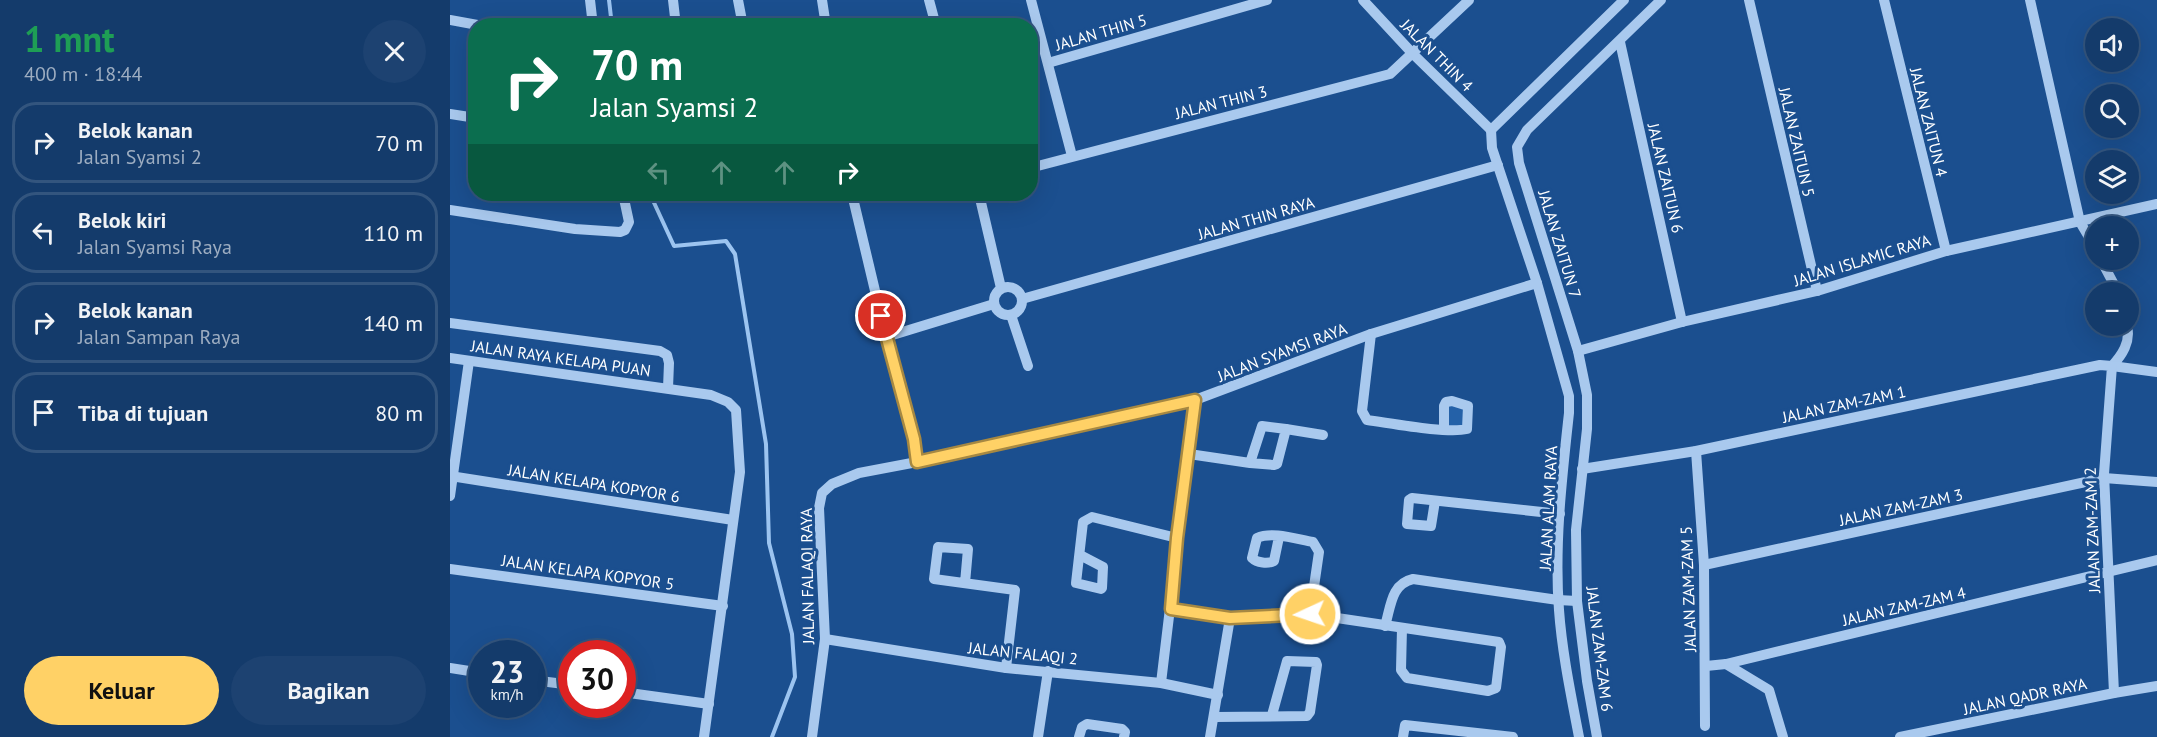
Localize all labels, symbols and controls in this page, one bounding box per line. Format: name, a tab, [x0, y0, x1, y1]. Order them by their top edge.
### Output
street label: JALAN THIN 5	[1052, 9, 1149, 55]
street label: JALAN THIN 4	[1396, 14, 1478, 96]
text: 1 mnt	[24, 15, 115, 62]
map controls	[2085, 18, 2139, 336]
button: sound	[2085, 18, 2139, 72]
button: close	[363, 20, 426, 83]
text: 70 m	[591, 37, 683, 92]
icon: right	[492, 42, 570, 120]
text: 400 m · 18:44	[24, 61, 142, 87]
street label: JALAN ZAITUN 4	[1906, 64, 1952, 179]
street label: JALAN THIN 3	[1172, 81, 1269, 123]
street label: JALAN ZAITUN 5	[1774, 84, 1819, 199]
button: search	[2085, 84, 2139, 138]
text: Jalan Syamsi 2	[591, 90, 758, 124]
text: Belok kanan	[78, 116, 193, 144]
street label: JALAN ZAITUN 6	[1643, 120, 1688, 235]
icon: right	[27, 126, 60, 159]
text: 70 m	[375, 129, 423, 157]
text: Jalan Syamsi 2	[78, 144, 202, 170]
button: layers	[2085, 150, 2139, 204]
icon: left	[642, 156, 675, 189]
icon: ahead	[705, 156, 738, 189]
icon: ahead	[768, 156, 801, 189]
icon: right	[831, 156, 864, 189]
street label: JALAN ZAITUN 7	[1534, 187, 1586, 300]
street label: JALAN THIN RAYA	[1195, 192, 1317, 244]
text: Belok kiri	[78, 206, 167, 234]
icon: left	[27, 216, 60, 249]
button: +	[2085, 216, 2139, 270]
text: 110 m	[363, 219, 423, 247]
street label: JALAN ISLAMIC RAYA	[1790, 229, 1934, 291]
text: Jalan Syamsi Raya	[78, 234, 232, 260]
button: −	[2085, 282, 2139, 336]
pin	[855, 290, 906, 341]
text: Belok kanan	[78, 296, 193, 324]
icon: arrive	[864, 299, 897, 332]
icon: right	[27, 306, 60, 339]
text: 140 m	[363, 309, 423, 337]
street label: JALAN SYAMSI RAYA	[1213, 318, 1350, 386]
text: Jalan Sampan Raya	[78, 324, 240, 350]
street label: JALAN RAYA KELAPA PUAN	[469, 335, 652, 381]
street label: JALAN ZAM-ZAM 1	[1779, 381, 1908, 427]
icon: arrive	[27, 396, 60, 429]
text: Tiba di tujuan	[78, 399, 208, 427]
text: 80 m	[375, 399, 423, 427]
street label: JALAN ALAM RAYA	[1535, 444, 1561, 572]
street label: JALAN KELAPA KOPYOR 6	[506, 459, 681, 506]
street label: JALAN ZAM-ZAM 2	[2080, 467, 2104, 594]
street label: JALAN ZAM-ZAM 3	[1836, 484, 1965, 530]
street label: JALAN FALAQI RAYA	[796, 507, 818, 645]
street label: JALAN ZAM-ZAM 5	[1676, 526, 1700, 653]
street label: JALAN KELAPA KOPYOR 5	[499, 550, 676, 594]
position arrow	[1278, 582, 1342, 646]
street label: JALAN ZAM-ZAM 4	[1839, 582, 1968, 630]
street label: JALAN ZAM-ZAM 6	[1582, 584, 1618, 713]
street label: JALAN FALAQI 2	[966, 637, 1079, 669]
speed limit sign: 30	[558, 640, 636, 718]
text: 23	[490, 652, 524, 691]
button: Keluar	[24, 656, 219, 725]
button: Bagikan	[231, 656, 426, 725]
street label: JALAN QADR RAYA	[1961, 673, 2089, 719]
text: km/h	[491, 685, 523, 704]

